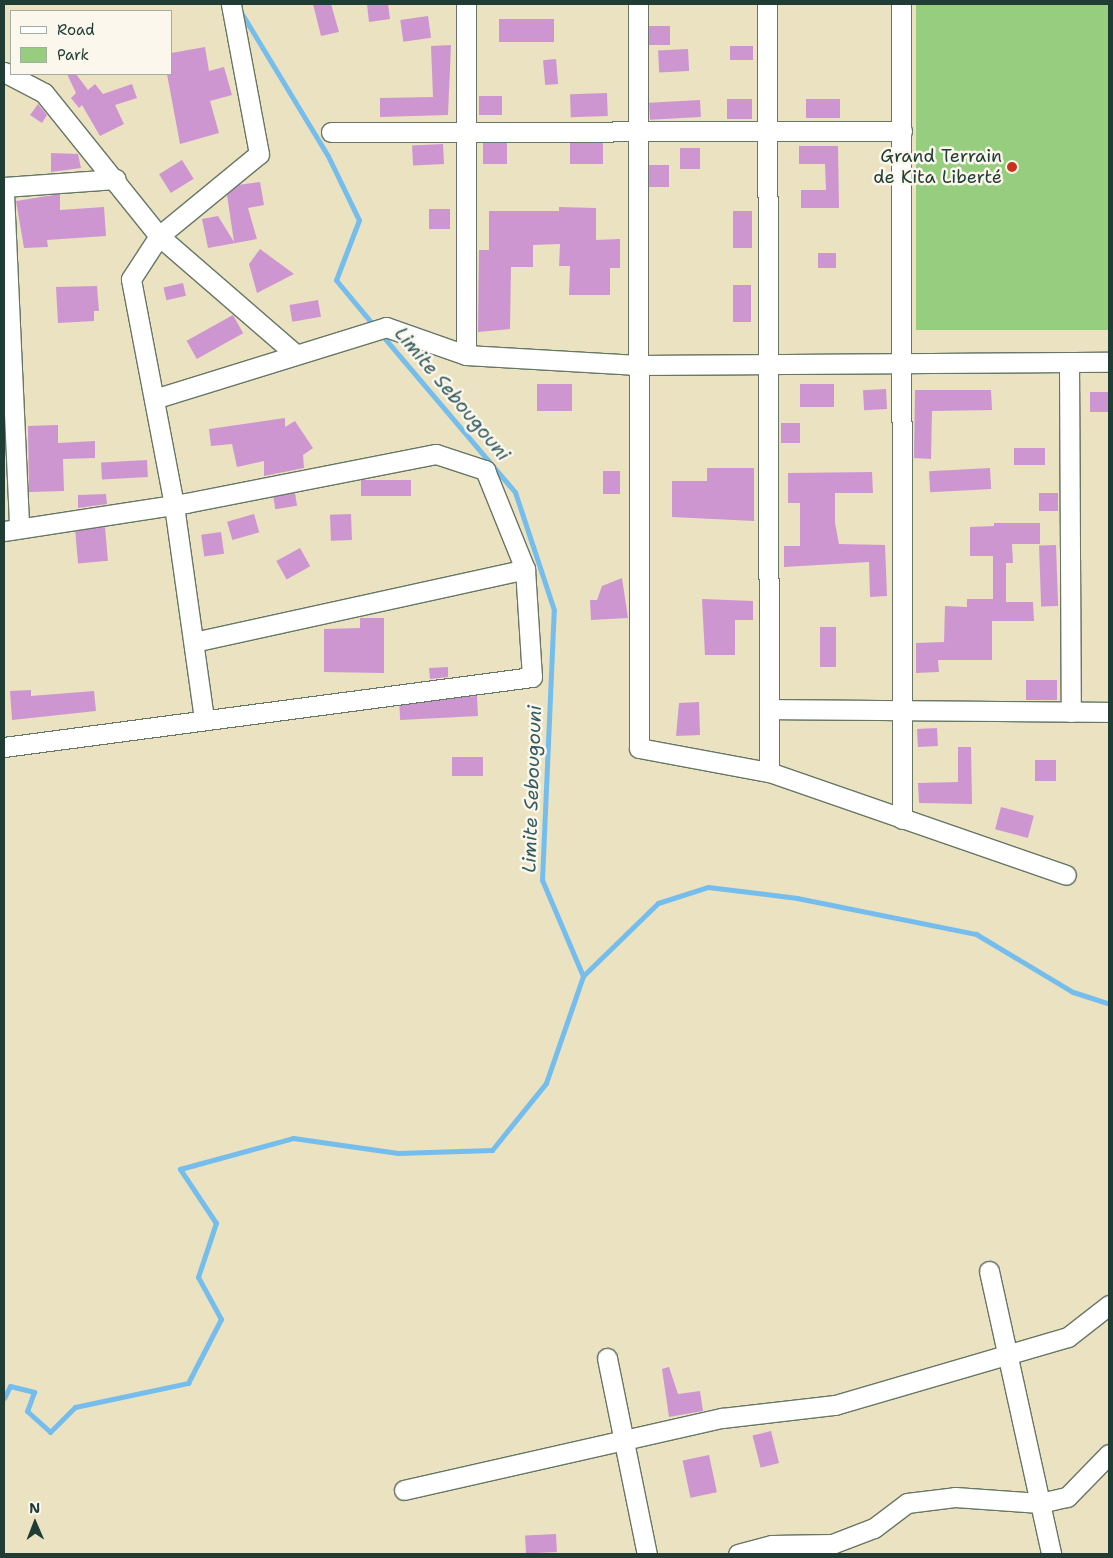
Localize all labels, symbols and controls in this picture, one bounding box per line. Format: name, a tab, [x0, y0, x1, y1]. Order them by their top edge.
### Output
legend	[10, 10, 172, 75]
text: Road	[57, 20, 95, 40]
text: Park	[57, 45, 89, 65]
place label: Grand Terrain de Kita Liberté	[873, 146, 1002, 188]
marker: Grand Terrain de Kita Liberté	[1006, 161, 1018, 173]
water label: Limite Sebougouni	[389, 322, 515, 466]
water label: Limite Sebougouni	[518, 705, 546, 873]
north arrow	[10, 1498, 60, 1548]
text: N	[29, 1499, 40, 1517]

